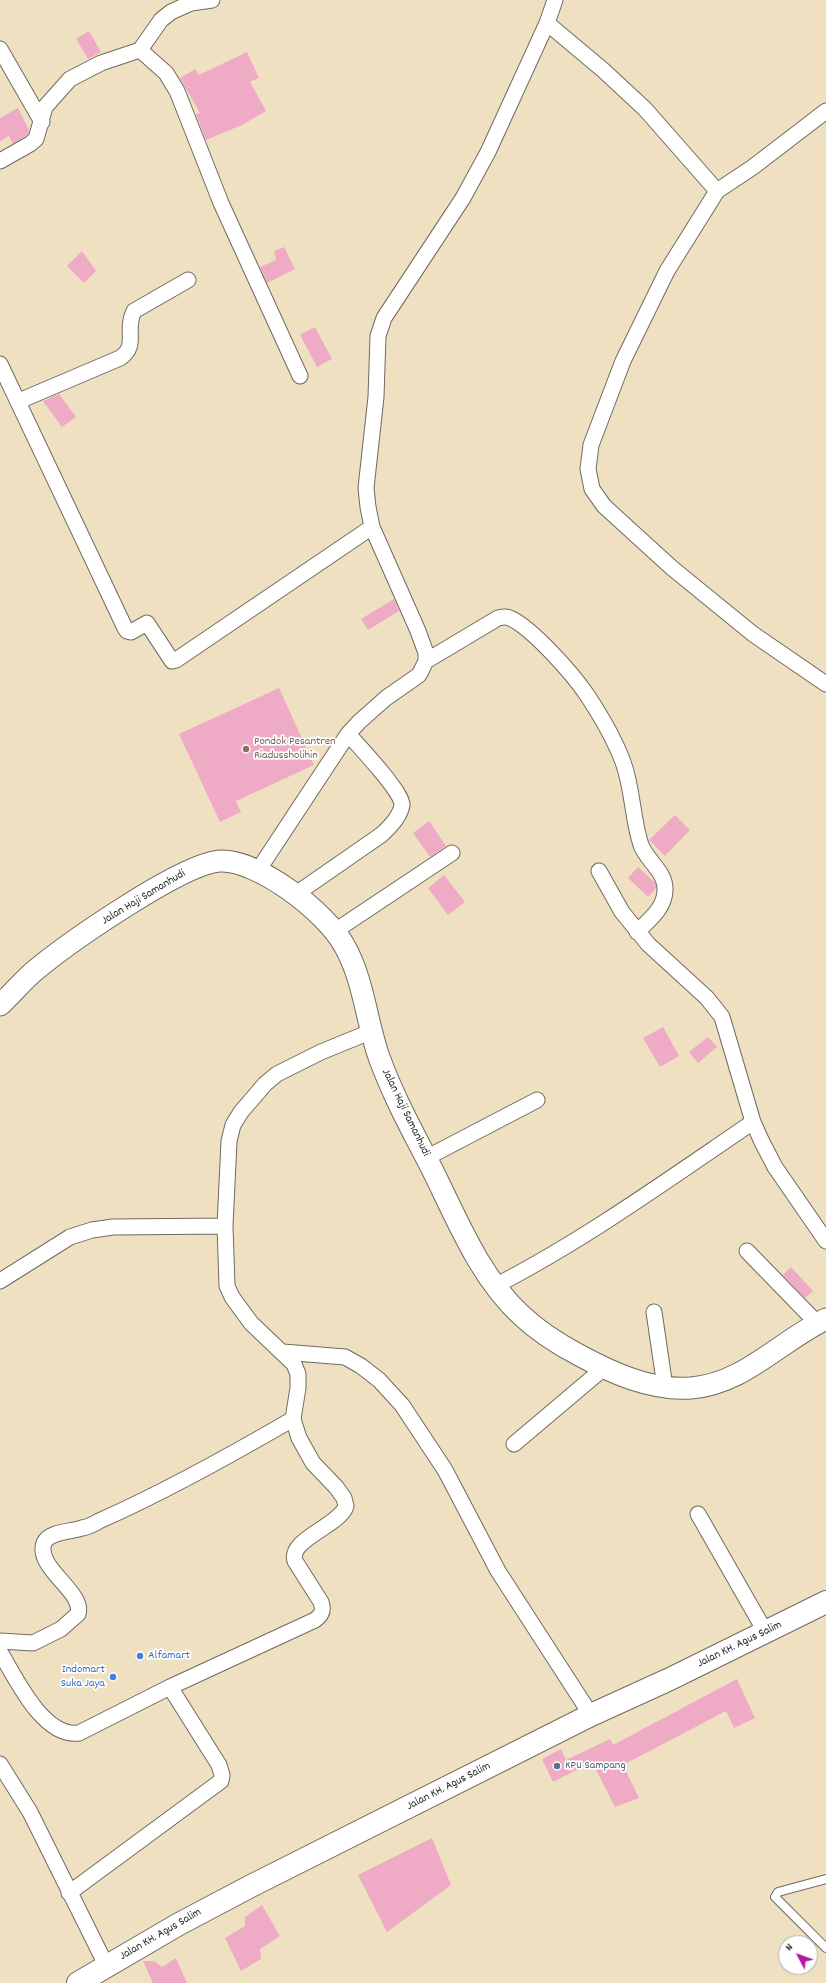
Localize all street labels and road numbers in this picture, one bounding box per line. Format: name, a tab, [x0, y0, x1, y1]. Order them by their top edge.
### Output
street label: Jalan Haji Samanhudi	[99, 867, 189, 929]
street label: Jalan Haji Samanhudi	[378, 1067, 432, 1159]
street label: Jalan KH. Agus Salim	[695, 1618, 785, 1672]
street label: Jalan KH. Agus Salim	[405, 1760, 493, 1814]
street label: Jalan KH. Agus Salim	[117, 1906, 205, 1964]

